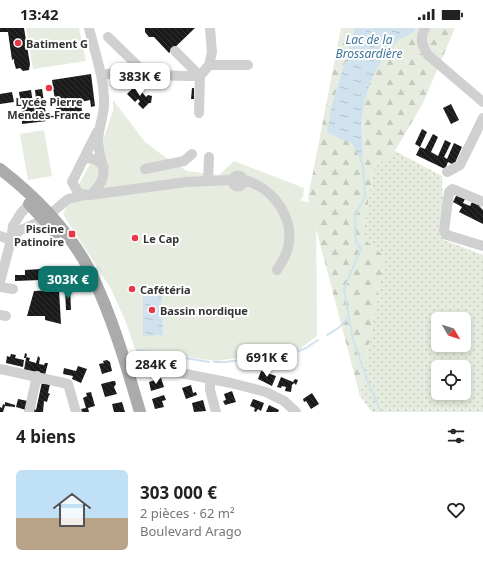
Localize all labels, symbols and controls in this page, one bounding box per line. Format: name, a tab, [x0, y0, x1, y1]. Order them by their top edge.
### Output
text: 13:42	[20, 4, 59, 24]
water label: Lac de la Brossardière	[336, 31, 402, 62]
place label: Batiment G	[26, 36, 88, 51]
marker: Batiment G	[13, 38, 23, 48]
pin: 383K €	[107, 63, 173, 97]
text: 383K €	[119, 67, 161, 85]
marker: Lycée Pierre Mendès-France	[44, 83, 54, 93]
place label: Lycée Pierre Mendès-France	[7, 94, 91, 122]
place label: Piscine Patinoire	[14, 221, 64, 249]
marker: Piscine Patinoire	[67, 229, 77, 239]
place label: Le Cap	[143, 231, 179, 246]
marker: Le Cap	[130, 233, 140, 243]
pin: 303K €	[35, 266, 101, 300]
text: 303K €	[47, 270, 89, 288]
place label: Cafétéria	[140, 282, 191, 297]
marker: Cafétéria	[127, 284, 137, 294]
place label: Bassin nordique	[160, 303, 248, 318]
marker: Bassin nordique	[147, 305, 157, 315]
north arrow	[431, 312, 471, 352]
map controls	[431, 312, 471, 400]
pin: 691K €	[234, 344, 300, 378]
text: 691K €	[246, 348, 288, 366]
pin: 284K €	[123, 351, 189, 385]
text: 284K €	[135, 355, 177, 373]
button: locate	[431, 360, 471, 400]
text: 4 biens	[16, 425, 76, 448]
icon: filters	[445, 425, 467, 447]
text: 303 000 €	[140, 481, 217, 504]
icon: home	[48, 486, 96, 534]
icon: heart	[445, 499, 467, 521]
text: 2 pièces · 62 m²	[140, 504, 235, 522]
text: Boulevard Arago	[140, 522, 242, 540]

